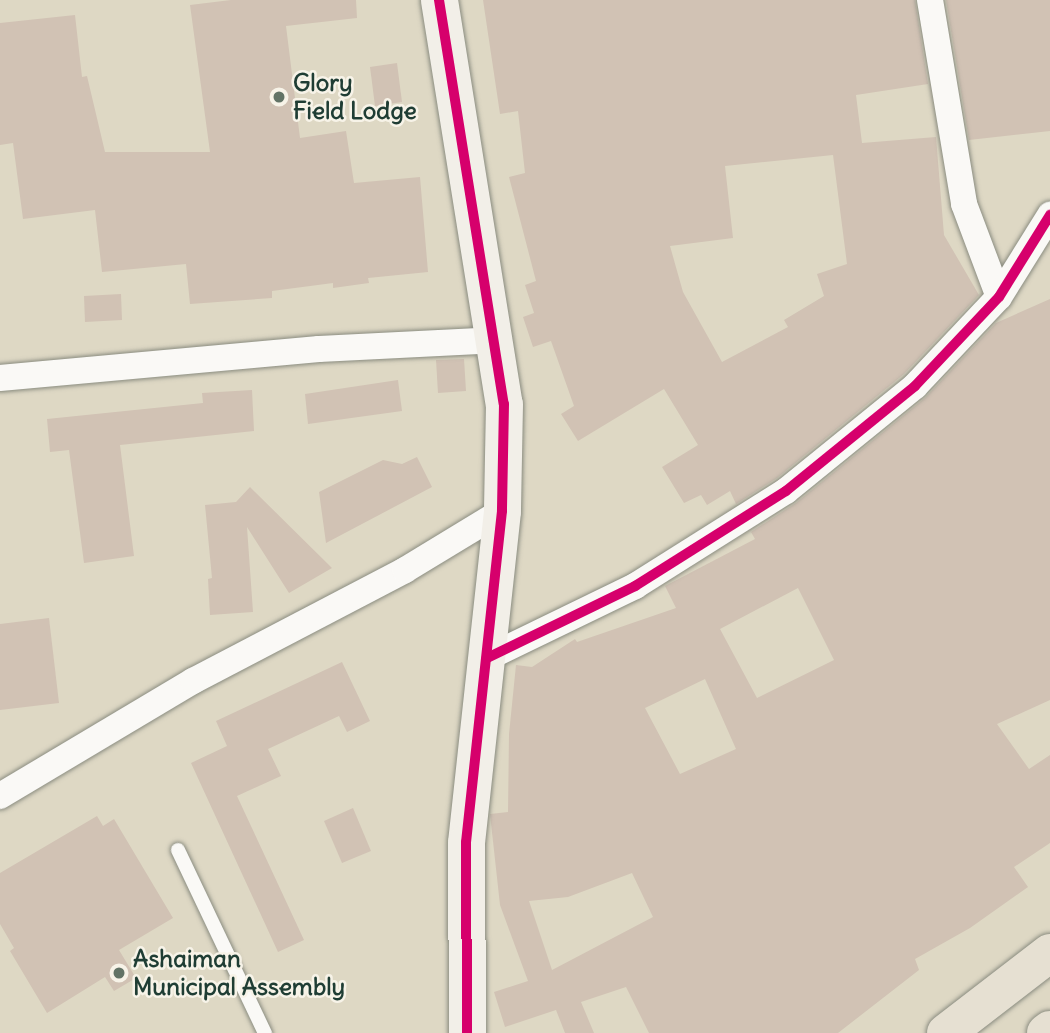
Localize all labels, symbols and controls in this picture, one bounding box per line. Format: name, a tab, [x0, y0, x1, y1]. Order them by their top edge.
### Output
place label: Glory Field Lodge	[293, 69, 417, 125]
marker: Glory Field Lodge	[271, 89, 287, 105]
place label: Ashaiman Municipal Assembly	[133, 945, 345, 1001]
marker: Ashaiman Municipal Assembly	[111, 965, 127, 981]

